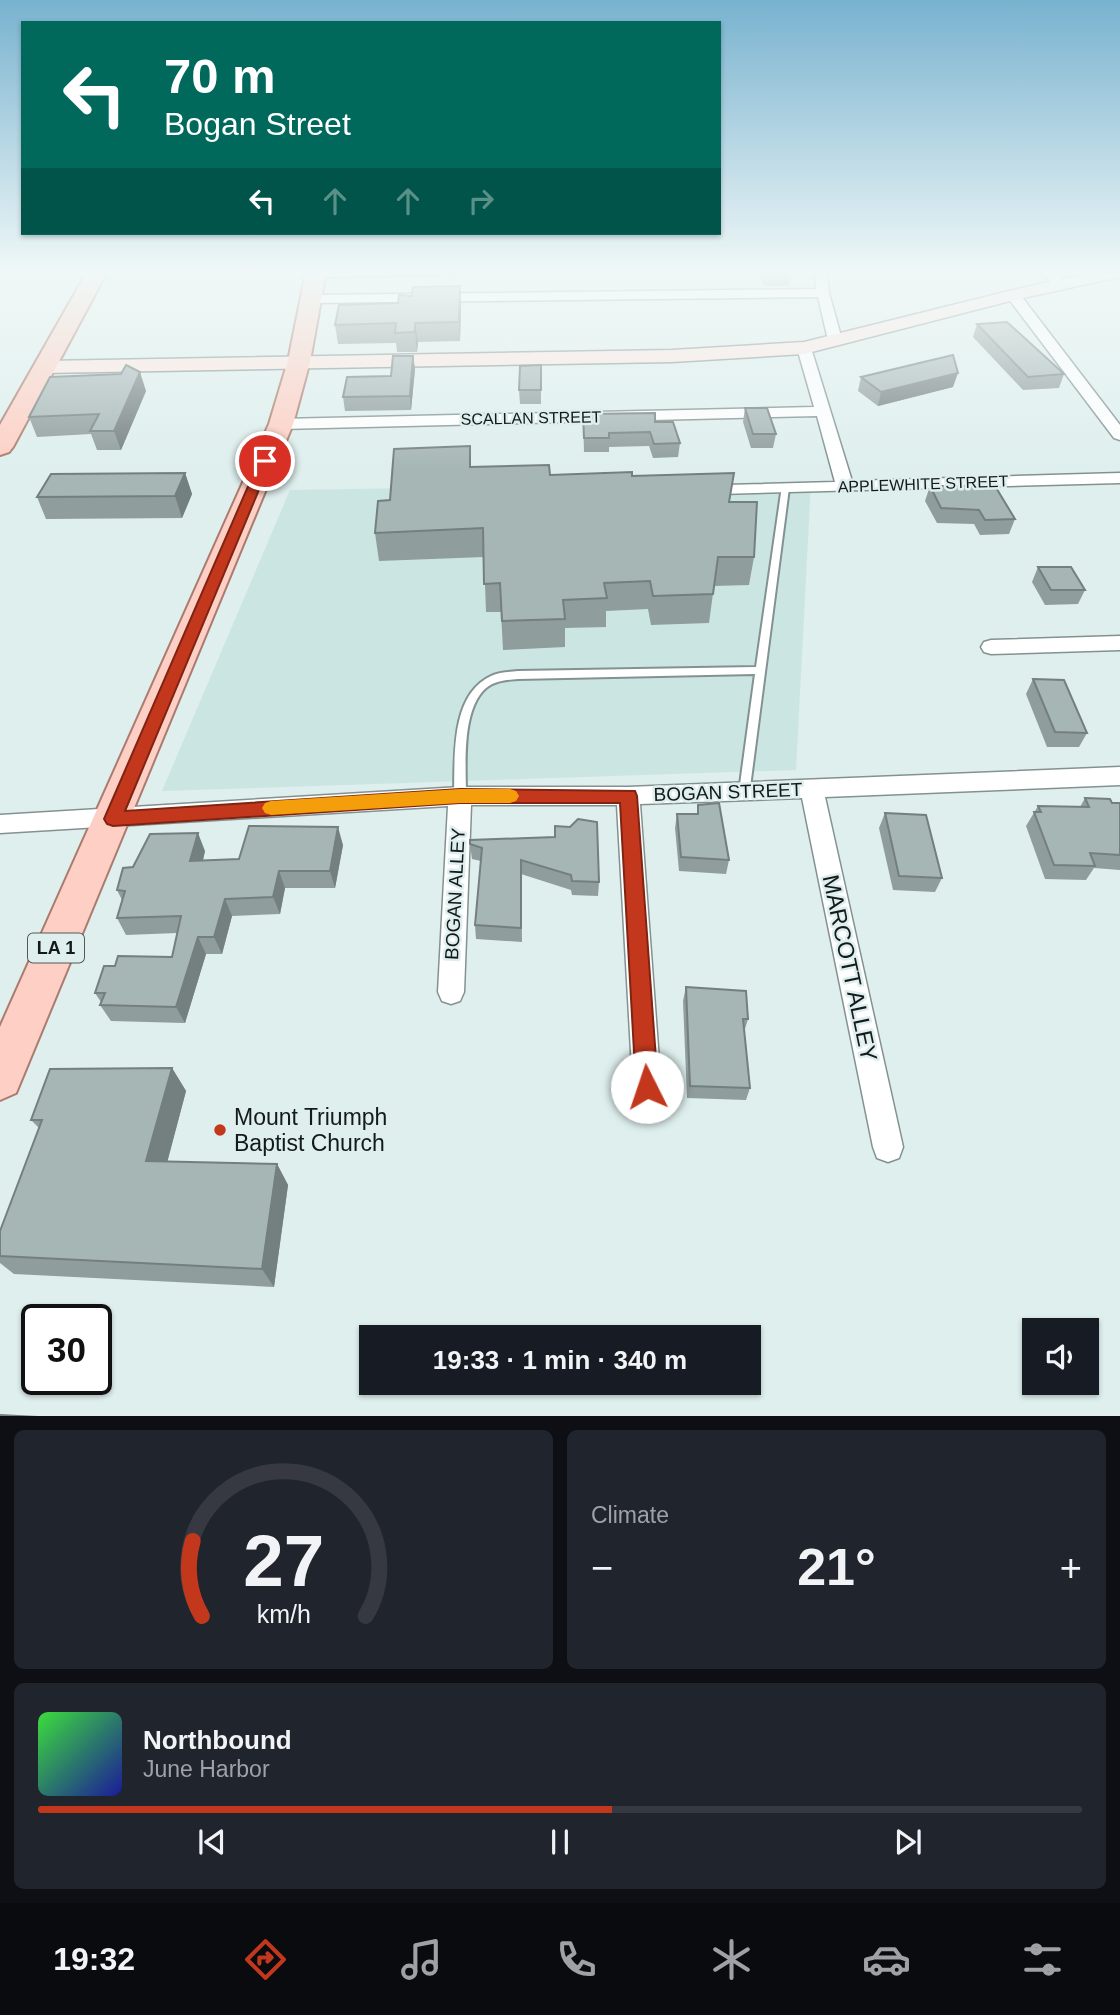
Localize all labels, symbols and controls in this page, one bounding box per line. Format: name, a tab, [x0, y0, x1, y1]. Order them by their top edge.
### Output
icon: left	[49, 49, 140, 140]
text: 70 m	[164, 49, 276, 103]
text: Bogan Street	[164, 106, 351, 142]
icon: left	[243, 182, 281, 220]
icon: ahead	[316, 182, 354, 220]
icon: ahead	[389, 182, 427, 220]
icon: right	[462, 182, 500, 220]
street label: SCALLAN STREET	[461, 408, 602, 428]
pin	[235, 431, 295, 491]
icon: arrive	[246, 442, 284, 480]
street label: APPLEWHITE STREET	[837, 473, 1009, 495]
street label: BOGAN STREET	[653, 779, 803, 805]
street label: BOGAN ALLEY	[441, 827, 469, 960]
street label: MARCOTT ALLEY	[818, 872, 882, 1064]
road number: LA 1	[28, 933, 84, 962]
position arrow	[610, 1050, 684, 1124]
place label: Mount Triumph Baptist Church	[234, 1104, 387, 1156]
marker: Mount Triumph Baptist Church	[212, 1122, 228, 1138]
speed limit sign: 30	[21, 1304, 112, 1395]
map controls	[1022, 1318, 1099, 1395]
button: sound	[1022, 1318, 1099, 1395]
text: 19:33 · 1 min · 340 m	[433, 1345, 687, 1375]
text: Climate	[591, 1502, 669, 1528]
text: 27	[243, 1520, 324, 1601]
text: 21°	[797, 1538, 876, 1596]
text: −	[591, 1547, 613, 1589]
text: +	[1060, 1547, 1082, 1589]
text: km/h	[256, 1599, 311, 1627]
text: Northbound	[143, 1725, 292, 1755]
text: June Harbor	[143, 1756, 270, 1782]
icon: previous	[193, 1823, 231, 1861]
icon: pause	[541, 1823, 579, 1861]
icon: next	[889, 1823, 927, 1861]
icon: directions	[241, 1935, 290, 1984]
icon: music	[397, 1935, 446, 1984]
icon: phone	[552, 1935, 601, 1984]
icon: climate	[707, 1935, 756, 1984]
icon: car	[862, 1935, 911, 1984]
icon: filters	[1018, 1935, 1067, 1984]
text: 19:32	[53, 1941, 135, 1977]

